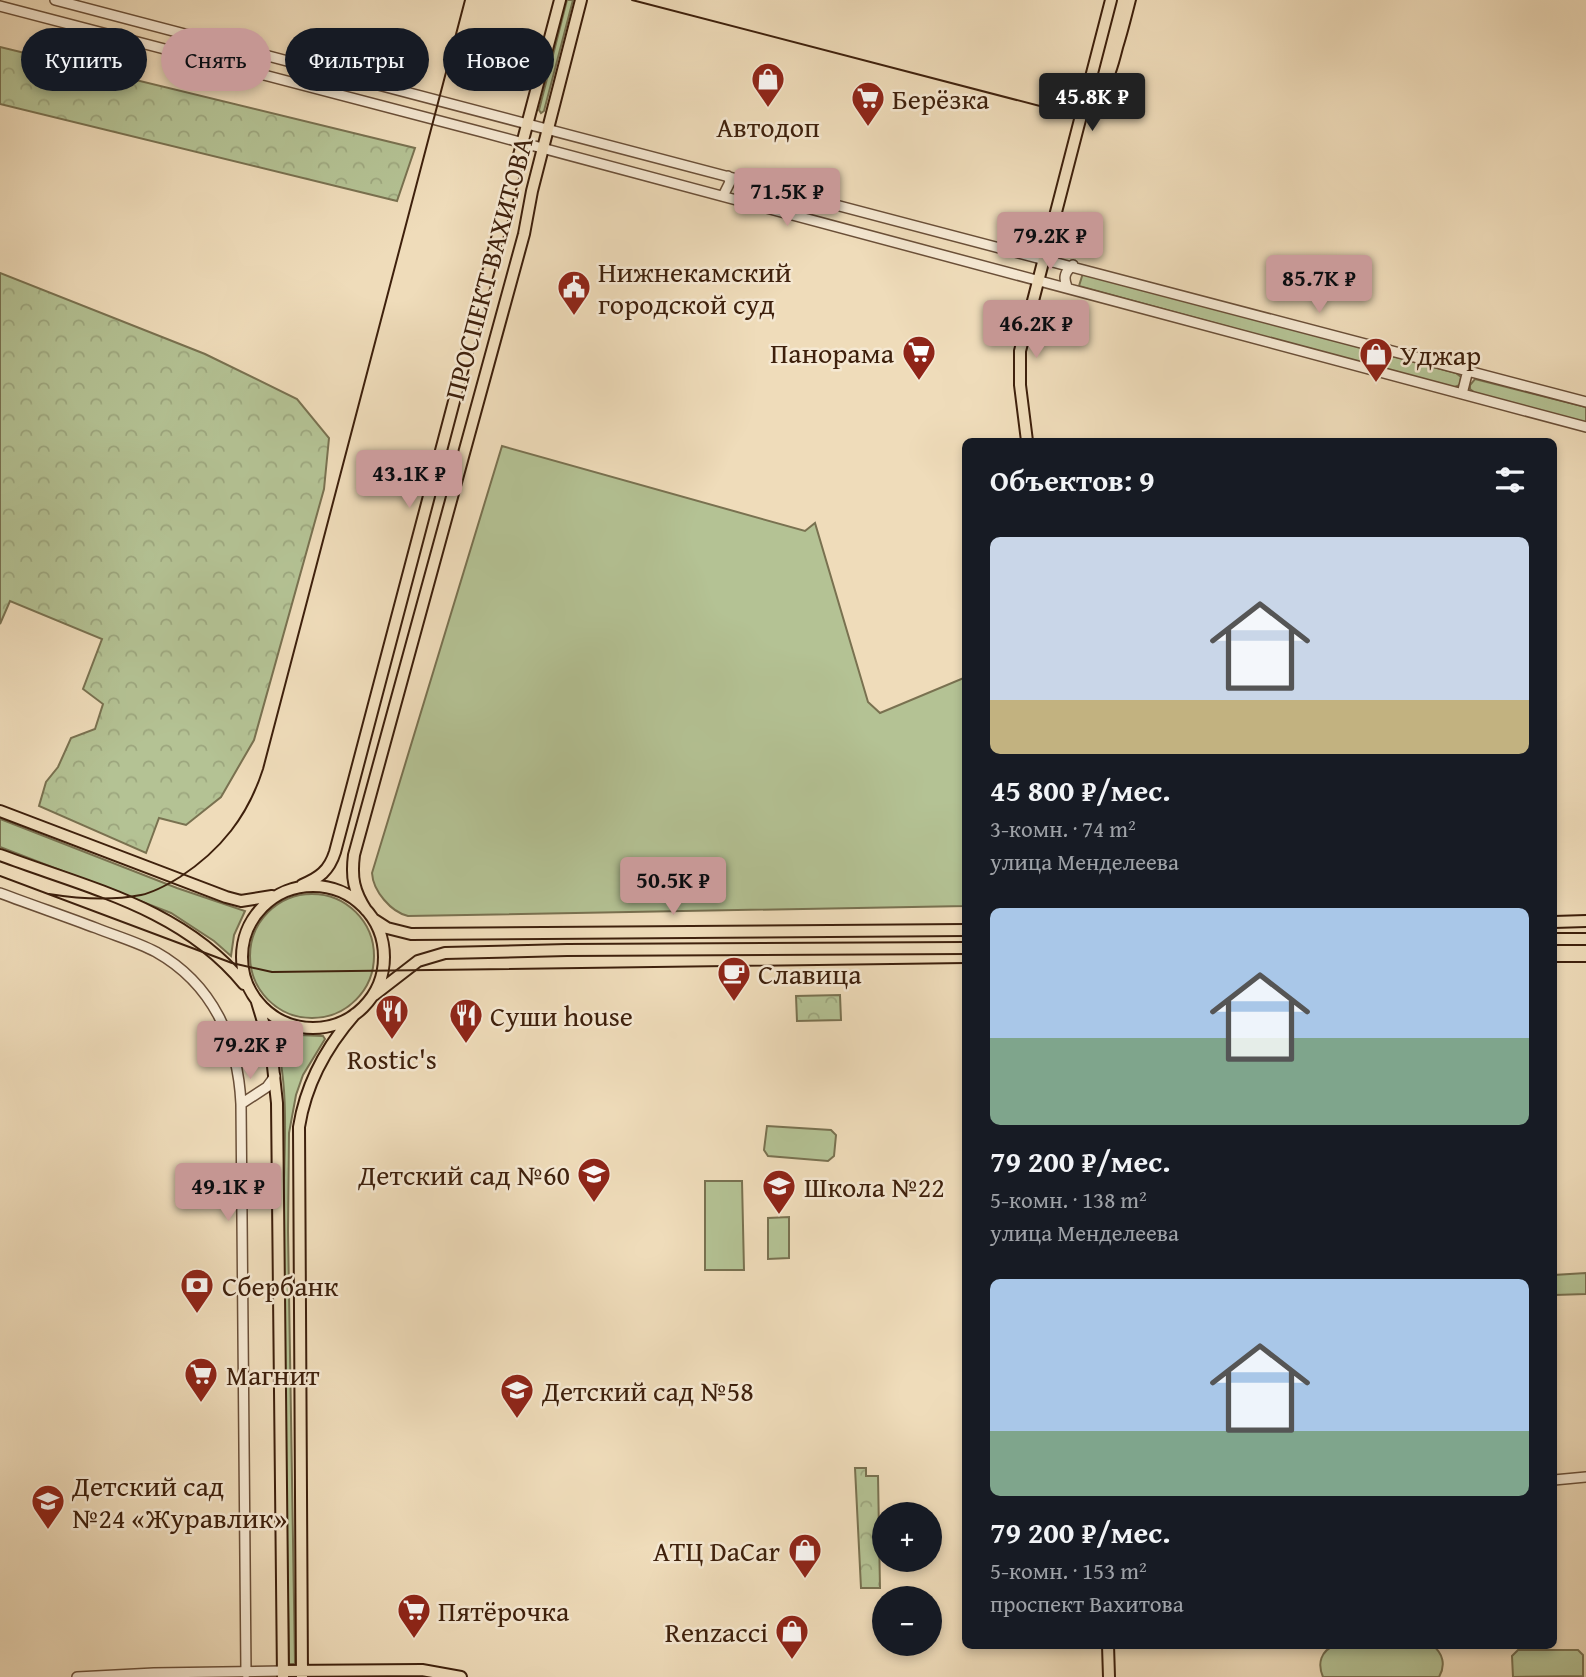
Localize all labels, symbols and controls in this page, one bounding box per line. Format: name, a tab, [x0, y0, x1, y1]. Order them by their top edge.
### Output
chip: Купить	[21, 28, 147, 91]
chip: Снять	[161, 28, 271, 91]
chip: Фильтры	[285, 28, 429, 91]
chip: Новое	[443, 28, 554, 91]
shop icon: Автодоп	[749, 60, 787, 109]
pin: 45.8K ₽	[1027, 74, 1157, 133]
place label: Берёзка	[892, 78, 990, 119]
supermarket icon: Берёзка	[849, 79, 887, 128]
text: 45.8K ₽	[1055, 79, 1129, 112]
place label: Автодоп	[716, 106, 820, 147]
street label: ПРОСПЕКТ ВАХИТОВА	[433, 132, 543, 404]
pin: 71.5K ₽	[722, 168, 852, 228]
text: 71.5K ₽	[750, 174, 824, 207]
pin: 79.2K ₽	[985, 212, 1115, 272]
text: 79.2K ₽	[1013, 218, 1087, 251]
place label: Нижнекамский городской суд	[598, 251, 792, 324]
pin: 85.7K ₽	[1254, 256, 1384, 315]
text: 85.7K ₽	[1282, 261, 1356, 294]
public building icon: Нижнекамский городской суд	[555, 268, 593, 317]
pin: 46.2K ₽	[971, 300, 1101, 360]
text: 46.2K ₽	[999, 306, 1073, 339]
place label: Панорама	[770, 332, 895, 373]
supermarket icon: Панорама	[900, 333, 938, 382]
place label: Уджар	[1400, 334, 1481, 375]
shop icon: Уджар	[1357, 335, 1395, 384]
pin: 43.1K ₽	[344, 450, 474, 510]
text: 43.1K ₽	[372, 456, 446, 489]
text: Объектов: 9	[990, 458, 1154, 502]
icon: filters	[1491, 461, 1529, 499]
icon: home	[1197, 583, 1323, 709]
text: 45 800 ₽/мес.	[990, 768, 1171, 812]
text: 3-комн. · 74 m²	[990, 812, 1136, 845]
text: улица Менделеева	[990, 845, 1179, 878]
pin: 50.5K ₽	[608, 858, 738, 917]
text: 50.5K ₽	[636, 863, 710, 896]
place label: Славица	[758, 953, 862, 994]
cafe icon: Славица	[715, 954, 753, 1003]
icon: home	[1197, 954, 1323, 1080]
restaurant icon: Rostic's	[373, 992, 411, 1041]
place label: Суши house	[490, 995, 633, 1036]
restaurant icon: Суши house	[447, 996, 485, 1045]
pin: 79.2K ₽	[185, 1021, 315, 1081]
text: 79.2K ₽	[213, 1027, 287, 1060]
place label: Rostic's	[347, 1038, 437, 1079]
text: 79 200 ₽/мес.	[990, 1139, 1171, 1183]
place label: Детский сад №60	[357, 1154, 570, 1195]
school or university icon: Детский сад №60	[575, 1155, 613, 1204]
pin: 49.1K ₽	[163, 1164, 293, 1223]
place label: Школа №22	[804, 1166, 945, 1207]
school or university icon: Школа №22	[760, 1167, 798, 1216]
text: 49.1K ₽	[191, 1169, 265, 1202]
text: 5-комн. · 138 m²	[990, 1183, 1147, 1216]
text: улица Менделеева	[990, 1216, 1179, 1249]
place label: Сбербанк	[222, 1265, 339, 1306]
bank icon: Сбербанк	[178, 1266, 216, 1315]
icon: home	[1197, 1325, 1323, 1451]
place label: Магнит	[226, 1354, 320, 1395]
supermarket icon: Магнит	[182, 1355, 220, 1404]
place label: Детский сад №58	[541, 1370, 754, 1411]
school or university icon: Детский сад №58	[498, 1371, 536, 1420]
place label: Детский сад №24 «Журавлик»	[71, 1465, 287, 1538]
school or university icon: Детский сад №24 «Журавлик»	[29, 1482, 67, 1531]
map controls	[872, 1502, 942, 1656]
button: +	[872, 1502, 942, 1572]
text: 79 200 ₽/мес.	[990, 1510, 1171, 1554]
place label: АТЦ DaСar	[653, 1530, 780, 1571]
shop icon: АТЦ DaСar	[786, 1531, 824, 1580]
text: 5-комн. · 153 m²	[990, 1554, 1147, 1587]
button: −	[872, 1586, 942, 1656]
text: проспект Вахитова	[990, 1587, 1184, 1620]
place label: Пятёрочка	[438, 1590, 570, 1631]
supermarket icon: Пятёрочка	[395, 1591, 433, 1640]
place label: Renzacci	[665, 1611, 768, 1652]
shop icon: Renzacci	[773, 1612, 811, 1661]

